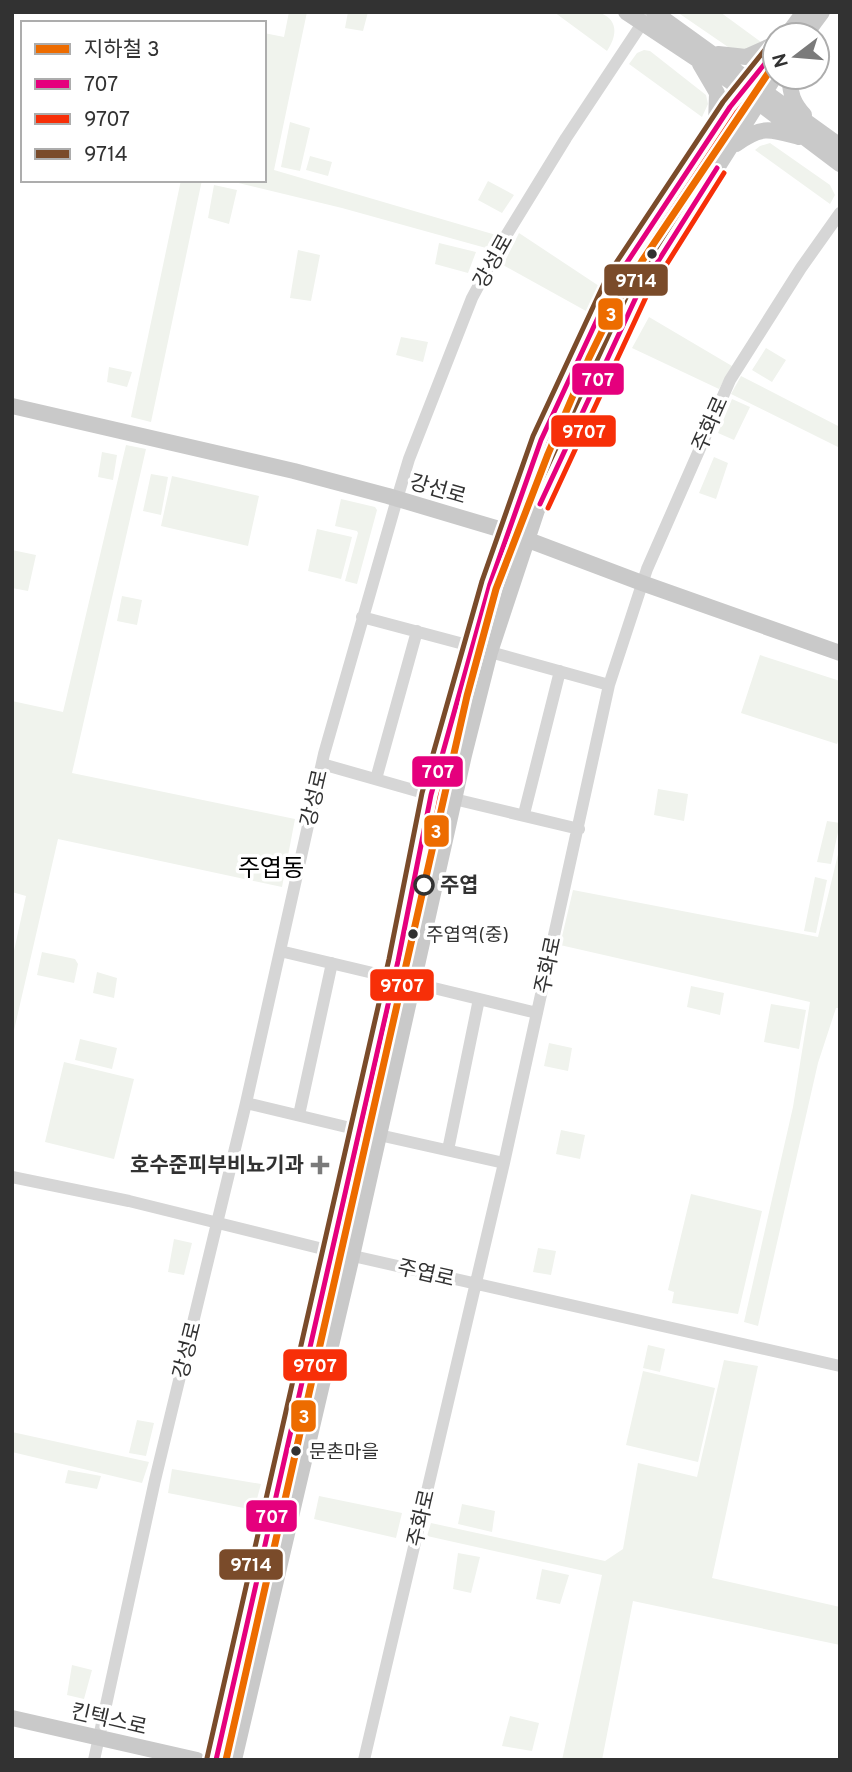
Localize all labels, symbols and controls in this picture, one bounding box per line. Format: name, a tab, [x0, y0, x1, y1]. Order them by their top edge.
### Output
legend	[21, 21, 266, 182]
north arrow	[761, 21, 831, 91]
text: 지하철 3	[84, 37, 160, 64]
text: N	[768, 50, 795, 70]
text: 707	[84, 72, 118, 99]
text: 9707	[84, 107, 130, 134]
text: 9714	[84, 142, 128, 169]
street label: 강성로	[468, 230, 520, 294]
unlabelled marker	[645, 247, 659, 261]
line badge: 9714	[603, 263, 669, 297]
text: 9714	[615, 270, 657, 294]
line badge: 3	[597, 297, 624, 331]
text: 3	[605, 304, 617, 328]
line badge: 707	[571, 362, 625, 396]
text: 707	[582, 369, 614, 393]
street label: 주화로	[687, 393, 735, 457]
line badge: 9707	[550, 414, 617, 448]
text: 9707	[562, 421, 606, 445]
street label: 강선로	[406, 469, 469, 511]
line badge: 707	[411, 755, 464, 788]
text: 707	[422, 761, 454, 785]
street label: 강성로	[296, 767, 335, 830]
line badge: 3	[423, 814, 450, 848]
text: 3	[430, 821, 442, 845]
district label: 주엽동	[238, 855, 304, 885]
place label: 주엽	[440, 873, 479, 900]
marker: 주엽	[414, 875, 434, 895]
place label: 주엽역(중)	[426, 924, 509, 948]
marker: 주엽역(중)	[406, 927, 420, 941]
street label: 주화로	[530, 934, 569, 996]
line badge: 9707	[369, 968, 435, 1002]
text: 9707	[380, 975, 424, 999]
place label: 호수준피부비뇨기과	[130, 1153, 304, 1180]
marker: 호수준피부비뇨기과	[310, 1155, 330, 1175]
street label: 주엽로	[394, 1255, 457, 1294]
street label: 강성로	[168, 1319, 209, 1382]
line badge: 9707	[282, 1348, 348, 1382]
text: 9707	[293, 1355, 337, 1379]
line badge: 3	[290, 1399, 317, 1433]
text: 3	[298, 1406, 310, 1430]
place label: 문촌마을	[309, 1441, 379, 1465]
marker: 문촌마을	[289, 1444, 303, 1458]
street label: 주화로	[403, 1487, 442, 1550]
line badge: 707	[245, 1499, 298, 1533]
text: 707	[256, 1506, 288, 1530]
line badge: 9714	[218, 1548, 284, 1581]
text: 9714	[230, 1554, 272, 1578]
street label: 킨텍스로	[68, 1699, 149, 1742]

